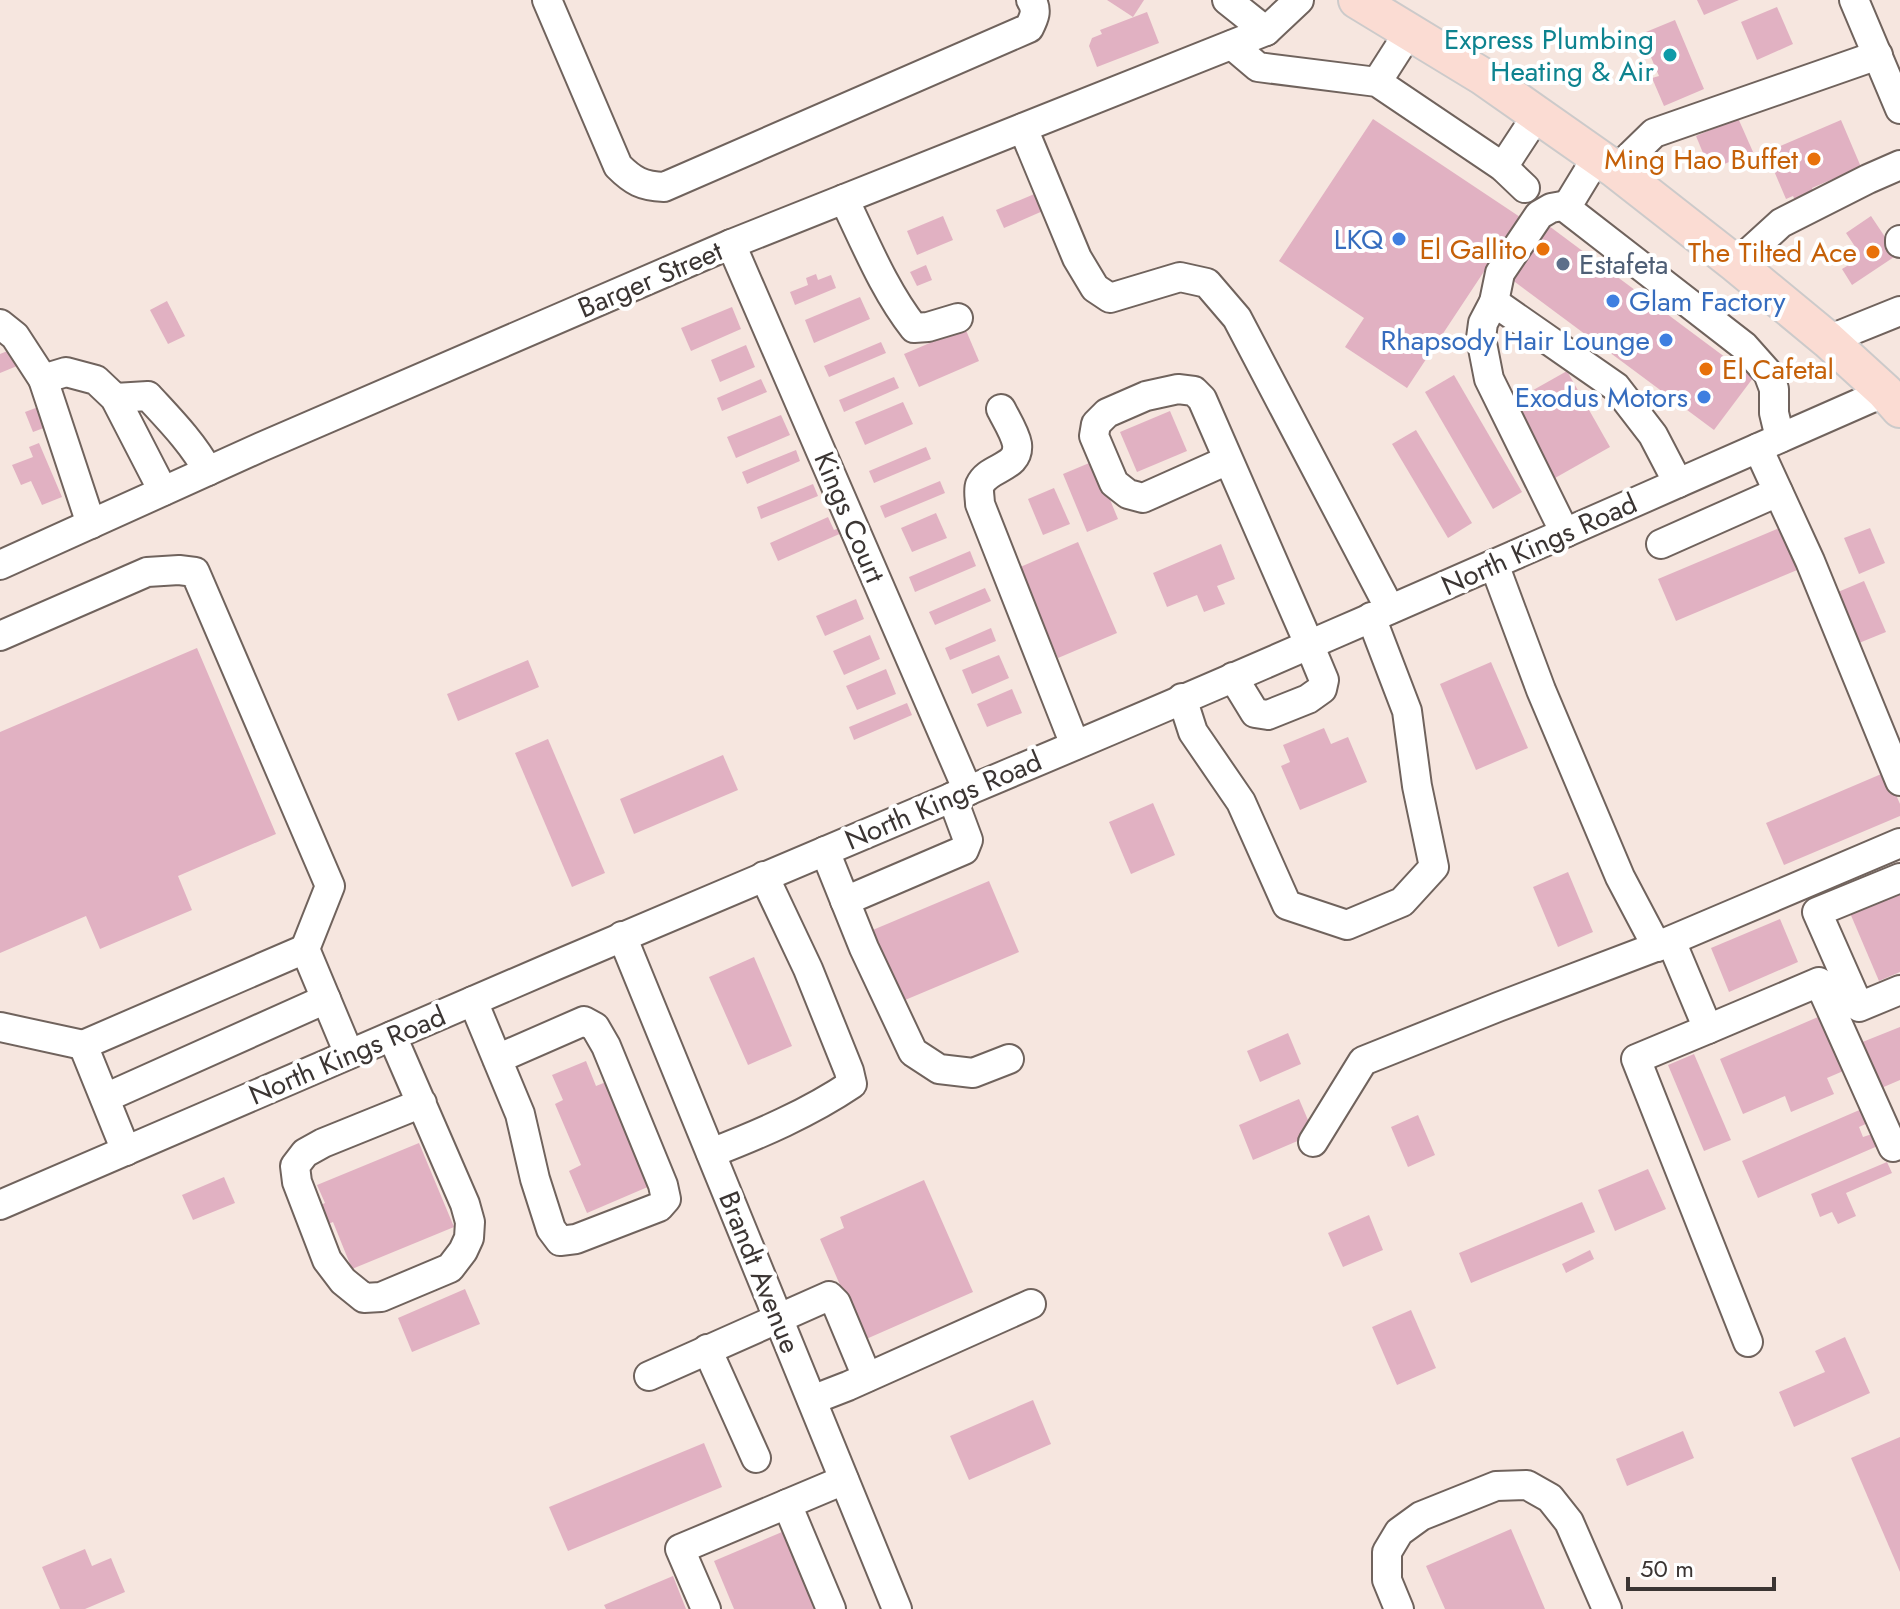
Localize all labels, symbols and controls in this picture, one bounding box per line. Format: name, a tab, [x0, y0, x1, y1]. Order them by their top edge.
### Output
place label: Express Plumbing Heating & Air	[1444, 19, 1654, 92]
marker: Express Plumbing Heating & Air	[1661, 46, 1679, 64]
place label: Ming Hao Buffet	[1604, 139, 1798, 180]
marker: Ming Hao Buffet	[1805, 150, 1823, 168]
place label: LKQ	[1334, 219, 1384, 260]
place label: El Gallito	[1419, 229, 1527, 270]
street label: Barger Street	[572, 230, 729, 328]
marker: LKQ	[1390, 230, 1408, 248]
place label: The Tilted Ace	[1688, 232, 1857, 273]
marker: El Gallito	[1534, 240, 1552, 258]
marker: The Tilted Ace	[1864, 243, 1882, 261]
place label: Estafeta	[1579, 244, 1669, 285]
marker: Estafeta	[1554, 255, 1572, 273]
place label: Glam Factory	[1629, 281, 1786, 322]
marker: Glam Factory	[1604, 292, 1622, 310]
place label: Rhapsody Hair Lounge	[1380, 320, 1650, 361]
marker: Rhapsody Hair Lounge	[1657, 331, 1675, 349]
place label: El Cafetal	[1722, 349, 1834, 390]
marker: El Cafetal	[1697, 360, 1715, 378]
place label: Exodus Motors	[1515, 377, 1688, 418]
marker: Exodus Motors	[1695, 388, 1713, 406]
street label: Kings Court	[804, 445, 896, 589]
street label: North Kings Road	[1435, 483, 1644, 606]
street label: North Kings Road	[838, 741, 1048, 860]
street label: North Kings Road	[242, 996, 452, 1115]
street label: Brandt Avenue	[708, 1185, 811, 1359]
scale bar	[1628, 1541, 1774, 1591]
text: 50 m	[1640, 1551, 1694, 1586]

